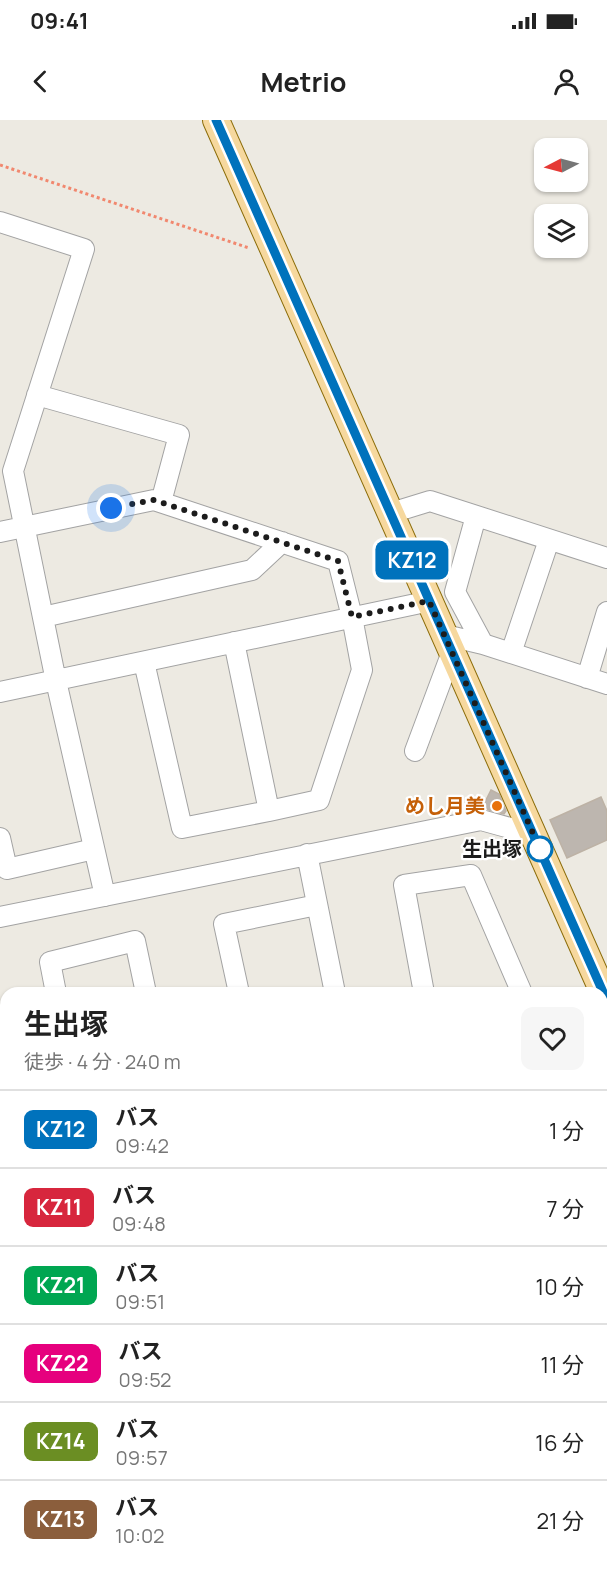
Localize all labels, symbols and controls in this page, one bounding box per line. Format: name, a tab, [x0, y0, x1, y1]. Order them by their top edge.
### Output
text: 09:41	[30, 6, 89, 36]
text: Metrio	[260, 63, 347, 100]
icon: back	[24, 65, 57, 98]
icon: person	[550, 65, 583, 98]
north arrow	[534, 138, 588, 192]
map controls	[534, 138, 588, 258]
button: layers	[534, 204, 588, 258]
your location	[96, 493, 126, 523]
line badge: KZ12	[370, 540, 454, 580]
text: KZ12	[387, 546, 437, 574]
place label: めし月美	[405, 792, 485, 819]
marker: めし月美	[490, 799, 504, 813]
place label: 生出塚	[462, 835, 522, 862]
marker: 生出塚	[527, 836, 553, 862]
text: 生出塚	[24, 1004, 108, 1042]
button: heart	[521, 1007, 584, 1070]
text: 徒歩 · 4 分 · 240 m	[24, 1048, 181, 1075]
text: バス	[115, 1102, 159, 1132]
text: KZ12	[36, 1115, 85, 1143]
text: 1 分	[549, 1116, 584, 1146]
text: 09:42	[115, 1132, 169, 1159]
text: バス	[112, 1180, 156, 1210]
text: KZ11	[36, 1193, 82, 1221]
text: 7 分	[547, 1194, 584, 1224]
text: 09:48	[112, 1210, 166, 1237]
text: バス	[115, 1258, 159, 1288]
text: KZ21	[36, 1271, 85, 1299]
text: 10 分	[536, 1272, 584, 1302]
text: 09:51	[115, 1288, 165, 1315]
text: バス	[119, 1336, 163, 1366]
text: KZ22	[36, 1349, 89, 1377]
text: 11 分	[540, 1350, 584, 1380]
text: 09:52	[119, 1366, 172, 1393]
text: バス	[116, 1414, 160, 1444]
text: KZ14	[36, 1427, 86, 1455]
text: 16 分	[535, 1428, 584, 1458]
text: 09:57	[116, 1444, 168, 1471]
text: バス	[115, 1492, 159, 1522]
text: KZ13	[36, 1505, 85, 1533]
text: 21 分	[536, 1506, 584, 1536]
text: 10:02	[115, 1522, 165, 1549]

